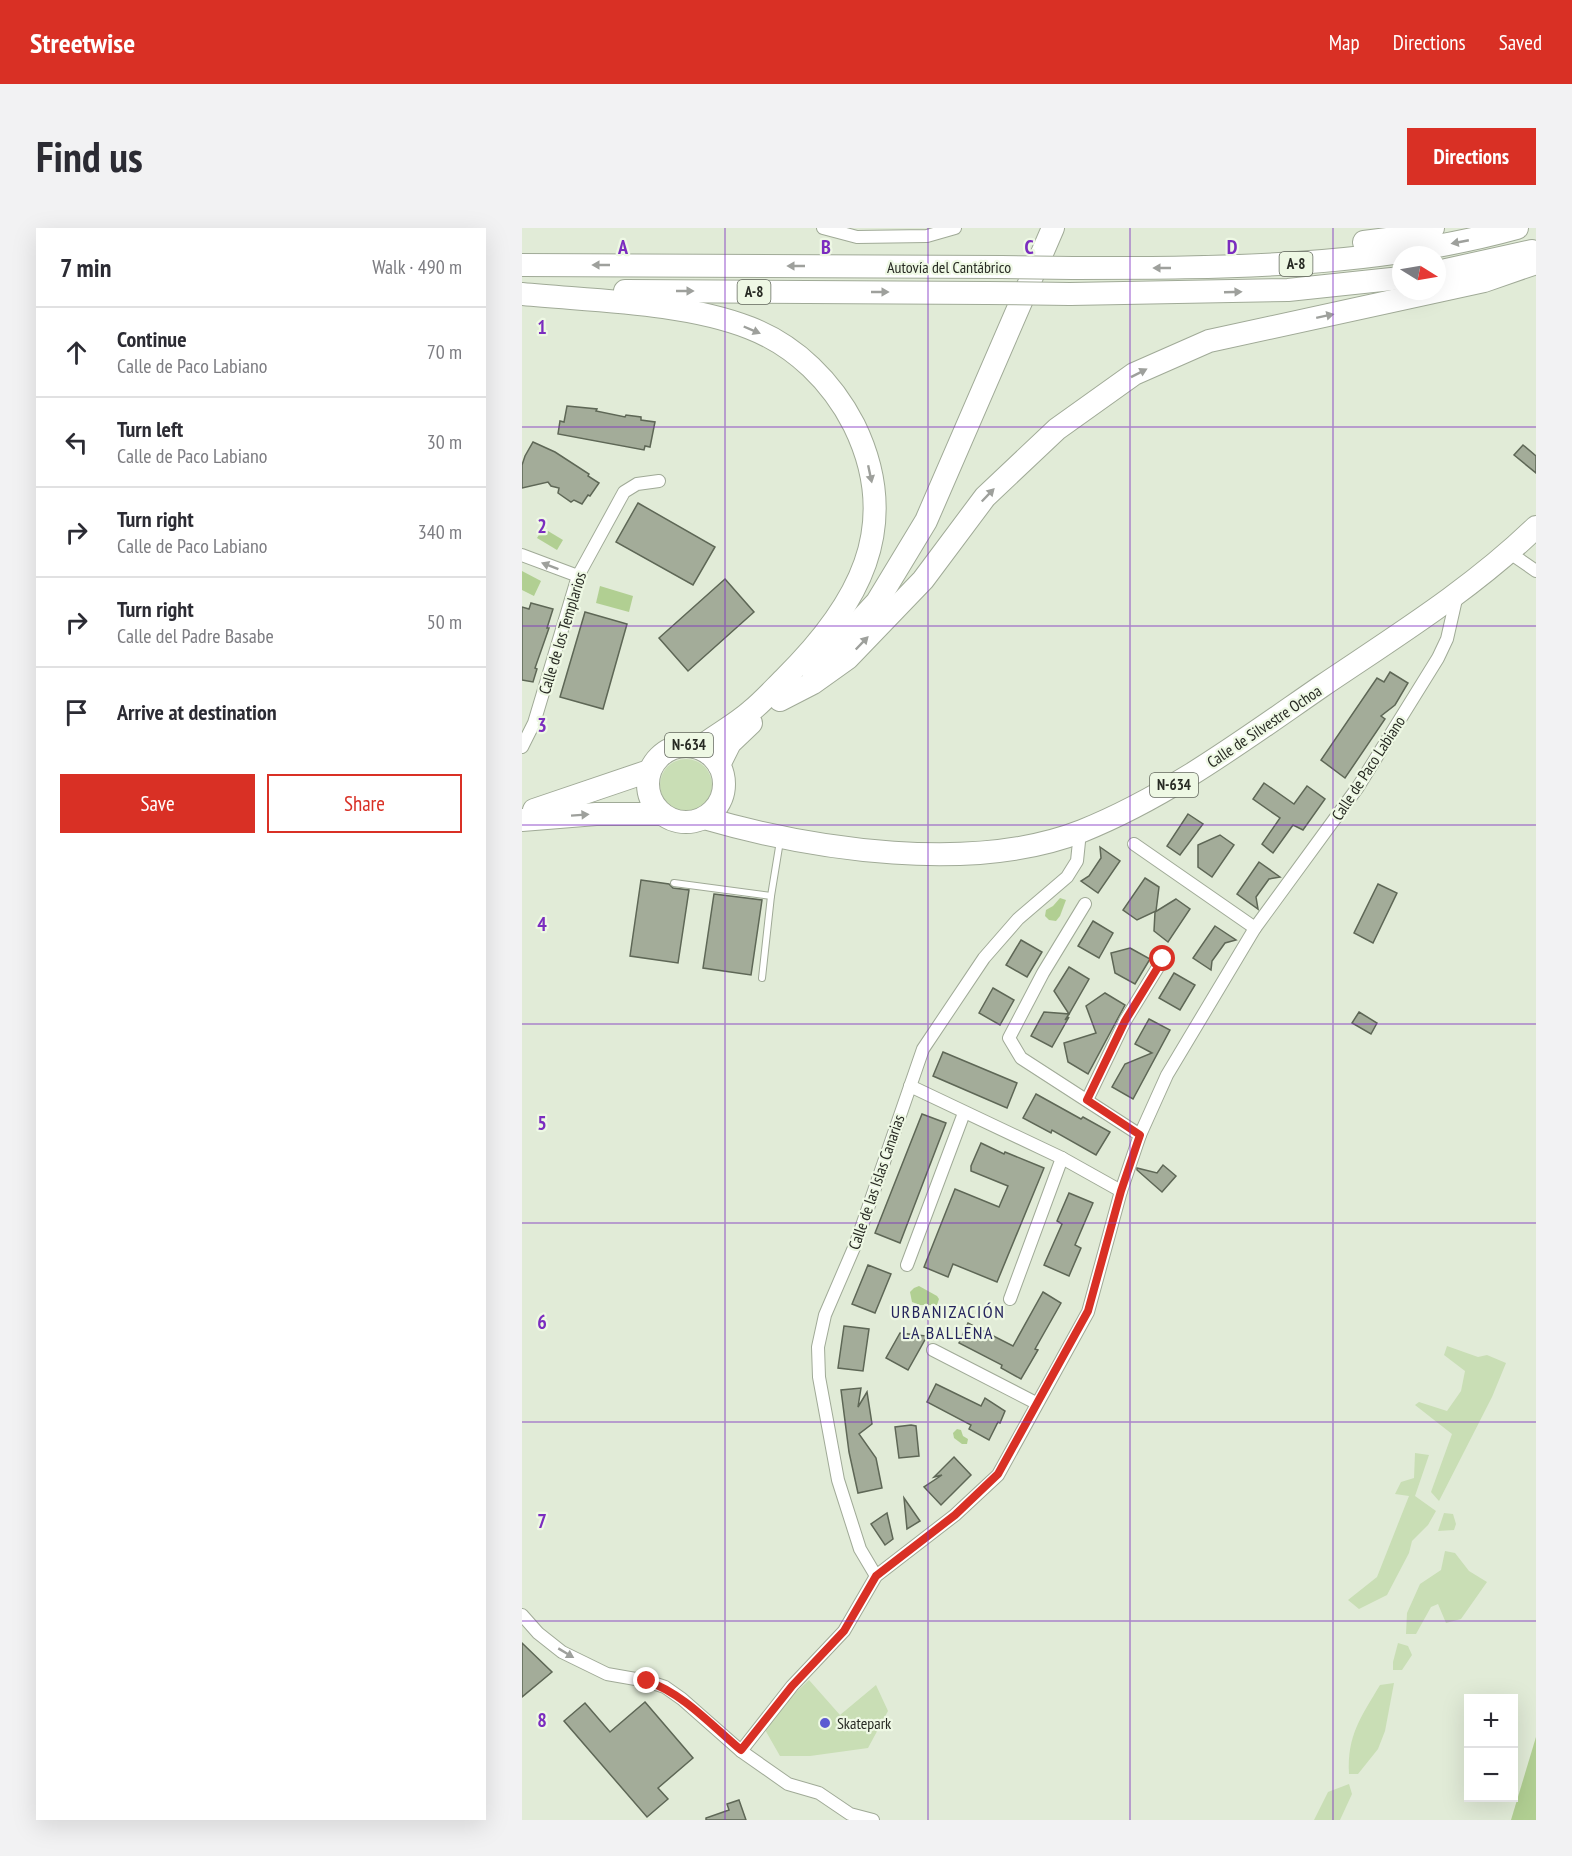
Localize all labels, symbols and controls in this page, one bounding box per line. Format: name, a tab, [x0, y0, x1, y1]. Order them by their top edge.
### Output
text: Streetwise	[30, 24, 135, 61]
text: Map	[1329, 29, 1360, 56]
text: Directions	[1393, 29, 1466, 56]
text: Saved	[1499, 29, 1542, 56]
button: Directions	[1407, 128, 1536, 185]
text: Find us	[36, 129, 143, 184]
text: A	[617, 234, 629, 260]
text: B	[821, 234, 831, 260]
text: C	[1024, 234, 1034, 260]
text: D	[1227, 234, 1238, 260]
one-way arrow	[1451, 237, 1469, 247]
north arrow	[1392, 246, 1446, 300]
text: 7 min	[60, 251, 111, 284]
road number: A-8	[1280, 252, 1312, 276]
text: Walk · 490 m	[372, 254, 462, 280]
street label: Autovía del Cantábrico	[887, 257, 1011, 277]
one-way arrow	[591, 260, 610, 270]
one-way arrow	[786, 261, 805, 271]
one-way arrow	[1152, 263, 1171, 273]
road number: A-8	[738, 280, 770, 304]
one-way arrow	[676, 286, 695, 296]
one-way arrow	[871, 287, 890, 297]
one-way arrow	[1224, 287, 1243, 296]
one-way arrow	[1315, 311, 1334, 320]
text: 1	[537, 314, 547, 340]
text: Continue	[117, 325, 187, 353]
one-way arrow	[744, 325, 761, 334]
icon: ahead	[60, 336, 93, 369]
text: 70 m	[427, 339, 462, 365]
text: Calle de Paco Labiano	[117, 353, 267, 379]
one-way arrow	[1130, 368, 1148, 378]
text: Turn left	[117, 415, 183, 443]
icon: left	[60, 426, 93, 459]
text: 30 m	[427, 429, 462, 455]
text: Calle de Paco Labiano	[117, 443, 267, 469]
one-way arrow	[866, 465, 875, 484]
one-way arrow	[981, 487, 995, 502]
text: Turn right	[117, 505, 194, 533]
text: 2	[537, 513, 547, 539]
icon: right	[60, 516, 93, 549]
text: 340 m	[418, 519, 462, 545]
text: Calle de Paco Labiano	[117, 533, 267, 559]
one-way arrow	[541, 560, 559, 570]
street label: Calle de los Templarios	[534, 569, 590, 697]
text: Turn right	[117, 595, 194, 623]
icon: right	[60, 606, 93, 639]
text: 50 m	[427, 609, 462, 635]
text: Calle del Padre Basabe	[117, 623, 274, 649]
one-way arrow	[855, 636, 869, 650]
street label: Calle de Silvestre Ochoa	[1203, 680, 1325, 772]
icon: arrive	[60, 696, 93, 729]
text: Arrive at destination	[117, 698, 277, 726]
text: 3	[537, 712, 547, 738]
street label: Calle de Paco Labiano	[1327, 712, 1409, 824]
road number: N-634	[665, 733, 713, 757]
road number: N-634	[1150, 773, 1198, 797]
button: Save	[60, 774, 255, 833]
button: Share	[267, 774, 462, 833]
one-way arrow	[571, 810, 590, 819]
text: 4	[537, 911, 547, 937]
route start	[1149, 945, 1175, 971]
text: 5	[537, 1110, 547, 1136]
street label: Calle de las Islas Canarias	[844, 1112, 908, 1252]
district label: URBANIZACIÓN LA BALLENA	[891, 1300, 1005, 1344]
text: 6	[537, 1309, 547, 1335]
text: 7	[537, 1508, 547, 1534]
one-way arrow	[558, 1648, 574, 1659]
route end	[633, 1667, 659, 1693]
map controls	[1464, 1694, 1518, 1802]
button: +	[1464, 1694, 1518, 1748]
text: 8	[537, 1707, 547, 1733]
place label: Skatepark	[837, 1713, 892, 1733]
marker: Skatepark	[818, 1716, 832, 1730]
button: −	[1464, 1748, 1518, 1802]

